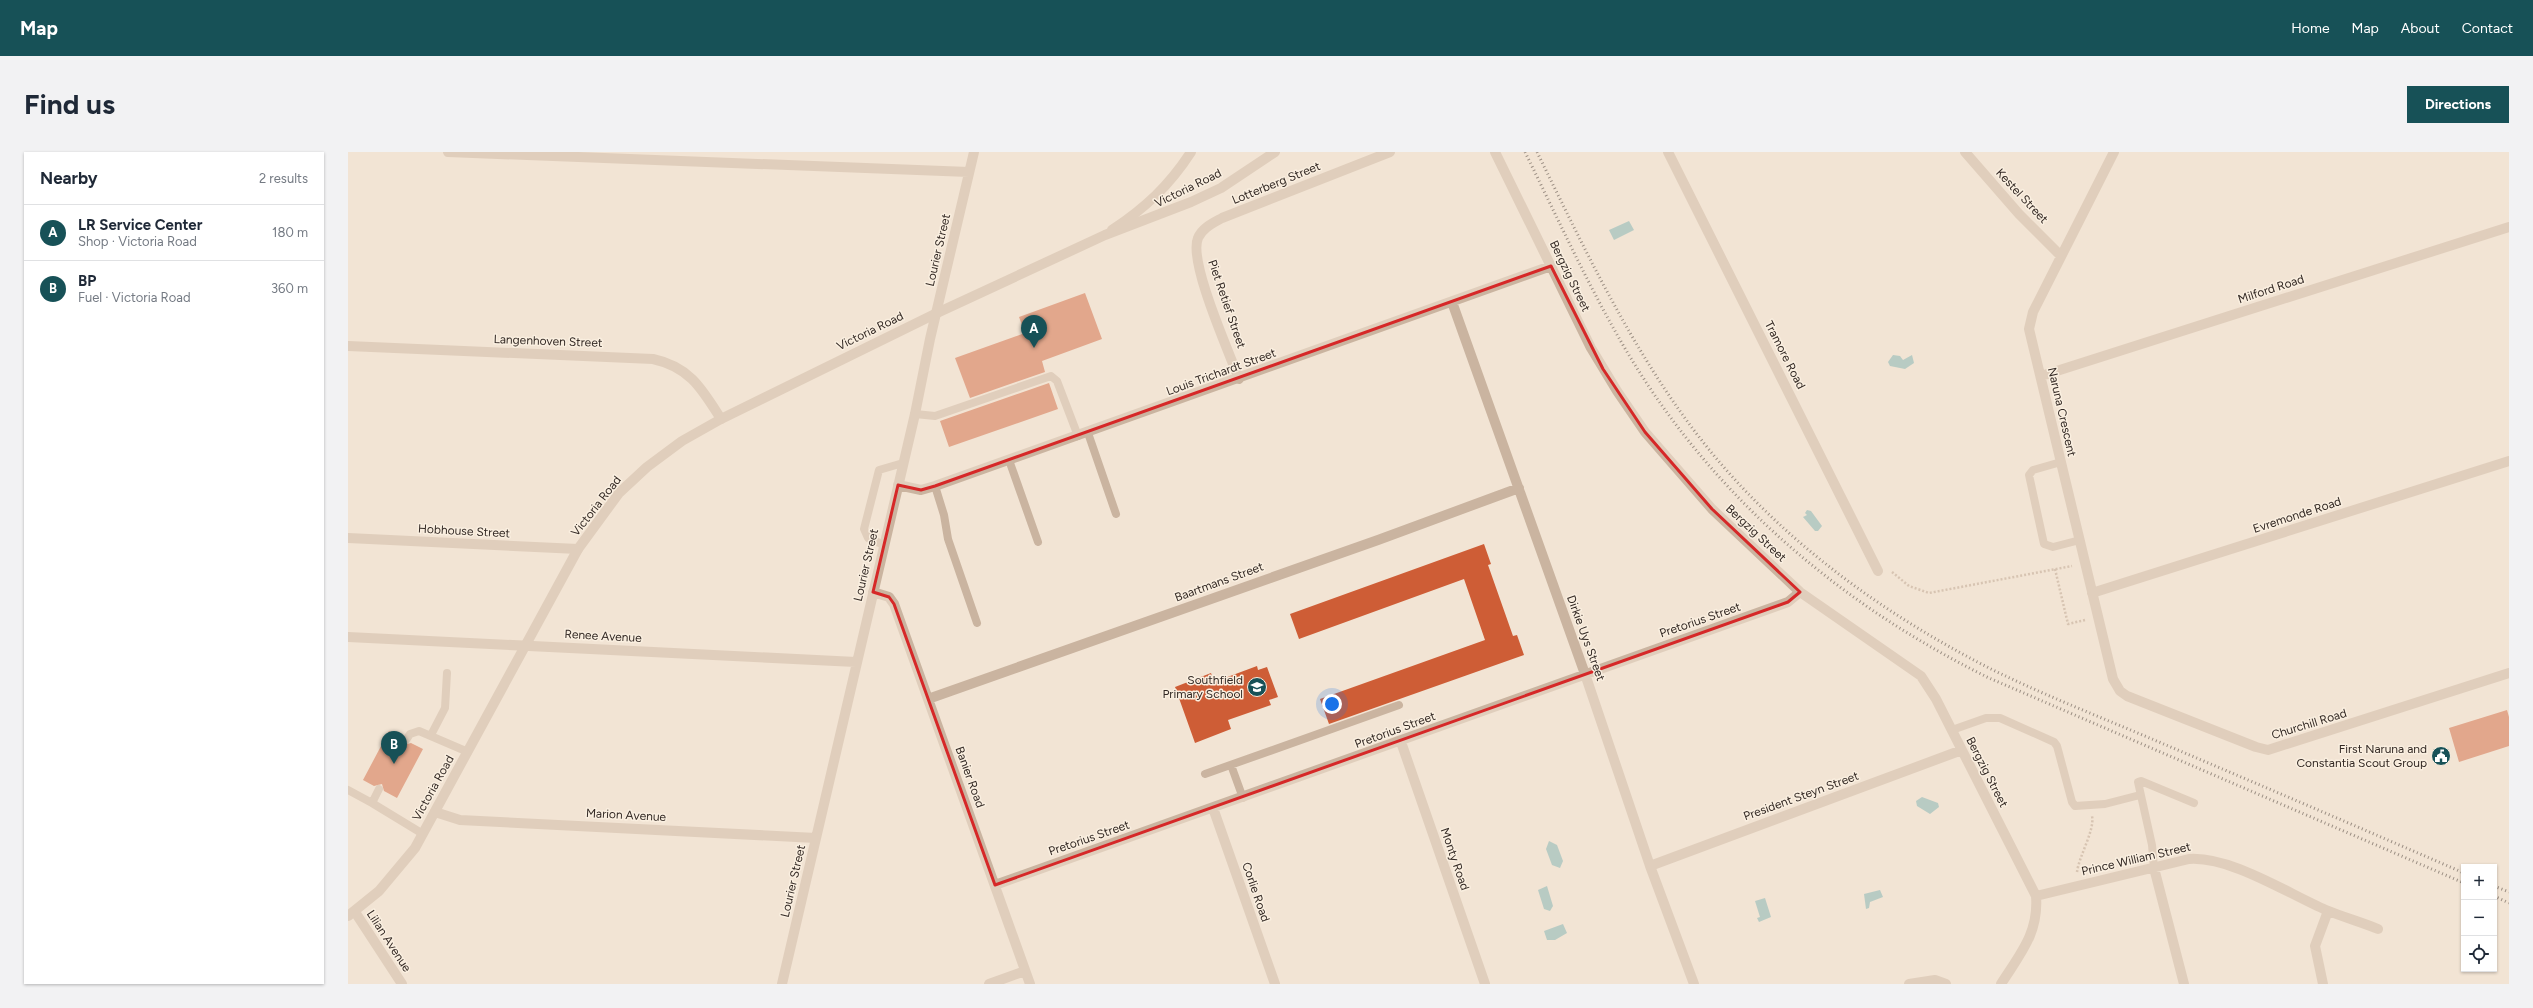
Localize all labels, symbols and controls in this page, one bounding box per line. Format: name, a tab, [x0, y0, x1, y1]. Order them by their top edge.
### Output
text: Map	[20, 17, 58, 40]
text: Home	[2291, 20, 2330, 37]
text: Map	[2352, 20, 2379, 37]
text: About	[2401, 20, 2440, 37]
text: Contact	[2462, 20, 2513, 37]
button: Directions	[2407, 86, 2509, 123]
text: Find us	[24, 87, 115, 121]
street label: Lotterberg Street	[1230, 159, 1323, 207]
street label: Victoria Road	[1152, 166, 1224, 210]
street label: Kestel Street	[1993, 166, 2051, 227]
text: Nearby	[40, 168, 98, 188]
text: 2 results	[259, 171, 308, 186]
street label: Lourier Street	[923, 212, 953, 288]
text: LR Service Center	[78, 216, 202, 234]
text: A	[48, 225, 58, 240]
text: 180 m	[272, 225, 308, 240]
text: Shop · Victoria Road	[78, 234, 197, 249]
street label: Bergzig Street	[1547, 238, 1593, 314]
street label: Piet Retief Street	[1205, 258, 1249, 351]
text: BP	[78, 272, 96, 290]
street label: Milford Road	[2236, 272, 2306, 306]
text: B	[49, 281, 57, 296]
text: 360 m	[271, 281, 308, 296]
text: Fuel · Victoria Road	[78, 290, 191, 305]
street label: Victoria Road	[834, 309, 906, 353]
pin: A	[1021, 315, 1047, 348]
street label: Tramore Road	[1762, 319, 1808, 391]
street label: Langenhoven Street	[493, 332, 603, 350]
street label: Louis Trichardt Street	[1164, 345, 1278, 398]
street label: Naruna Crescent	[2045, 366, 2079, 458]
street label: Victoria Road	[568, 473, 624, 539]
street label: Evremonde Road	[2251, 494, 2343, 536]
street label: Bergzig Street	[1723, 502, 1789, 565]
street label: Hobhouse Street	[418, 522, 511, 540]
street label: Lourier Street	[851, 527, 881, 603]
street label: Baartmans Street	[1173, 559, 1266, 605]
street label: Dirkie Uys Street	[1564, 593, 1608, 683]
street label: Pretorius Street	[1658, 599, 1743, 640]
street label: Renee Avenue	[564, 627, 642, 645]
place label: Southfield Primary School	[1162, 673, 1243, 701]
school or university icon: Southfield Primary School	[1246, 676, 1268, 698]
your location	[1322, 694, 1342, 714]
street label: Churchill Road	[2270, 706, 2348, 742]
street label: Pretorius Street	[1353, 709, 1438, 751]
pin: B	[381, 731, 407, 764]
street label: Bergzig Street	[1963, 734, 2011, 810]
place label: First Naruna and Constantia Scout Group	[2296, 742, 2427, 770]
street label: Banier Road	[952, 744, 988, 810]
public building icon: First Naruna and Constantia Scout Group	[2430, 745, 2452, 767]
street label: Victoria Road	[409, 753, 457, 823]
street label: President Steyn Street	[1742, 768, 1861, 823]
street label: Marion Avenue	[586, 806, 667, 824]
street label: Pretorius Street	[1047, 817, 1132, 858]
street label: Monty Road	[1438, 826, 1472, 892]
street label: Prince William Street	[2080, 840, 2192, 878]
street label: Lourier Street	[778, 843, 808, 919]
street label: Corlie Road	[1239, 860, 1273, 924]
map controls	[2461, 864, 2497, 972]
button: +	[2461, 864, 2497, 900]
button: −	[2461, 900, 2497, 936]
street label: Lilian Avenue	[364, 907, 414, 975]
button: locate	[2461, 936, 2497, 972]

